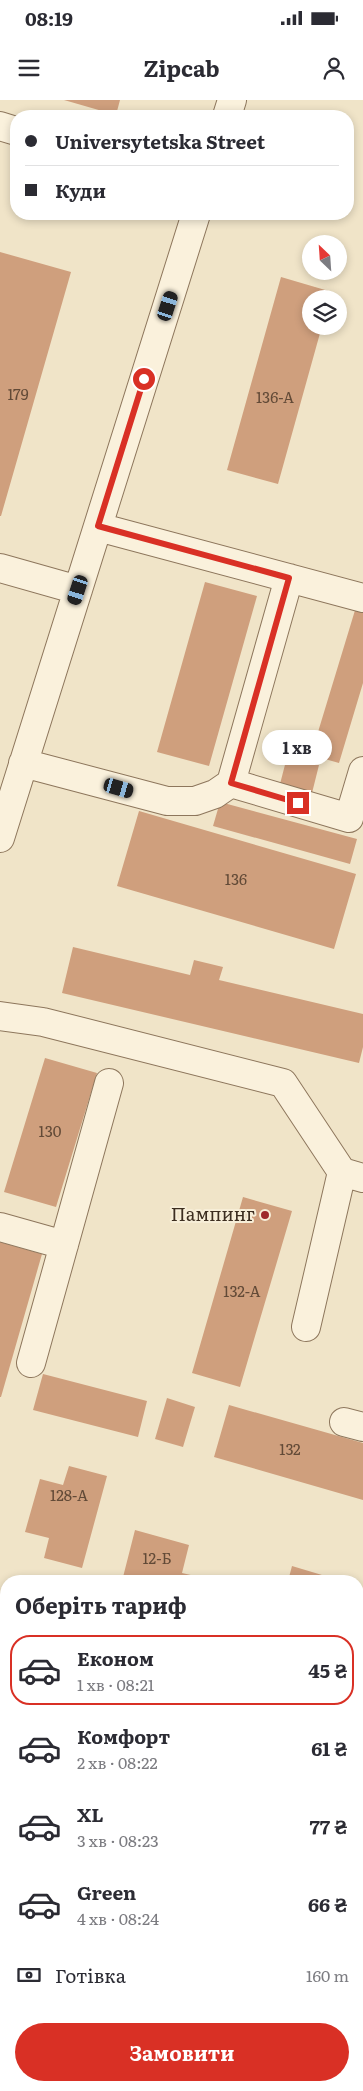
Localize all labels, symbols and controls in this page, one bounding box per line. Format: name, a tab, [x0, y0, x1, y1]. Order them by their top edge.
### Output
text: 08:19	[25, 4, 73, 32]
text: Zipcab	[143, 51, 220, 84]
icon: menu	[15, 54, 43, 82]
icon: person	[320, 54, 348, 82]
text: Universytetska Street	[55, 127, 265, 155]
text: Куди	[55, 176, 106, 204]
north arrow	[302, 235, 348, 280]
map controls	[302, 235, 347, 335]
car	[156, 289, 179, 323]
button: layers	[302, 290, 347, 335]
route start	[133, 368, 155, 390]
house number: 179	[7, 382, 29, 405]
house number: 136-А	[256, 385, 294, 408]
car	[66, 573, 89, 607]
callout: 1 хв	[263, 730, 333, 766]
text: 1 хв	[282, 735, 312, 759]
car	[102, 777, 135, 799]
route end	[287, 792, 309, 814]
house number: 136	[225, 867, 247, 890]
house number: 130	[39, 1119, 62, 1142]
place label: Пампинг	[171, 1200, 255, 1227]
marker: Пампинг	[259, 1209, 271, 1221]
house number: 132-А	[223, 1279, 261, 1302]
house number: 132	[279, 1437, 301, 1460]
house number: 128-А	[50, 1483, 88, 1506]
house number: 12-Б	[142, 1546, 172, 1569]
text: Оберіть тариф	[15, 1588, 187, 1621]
text: Економ	[77, 1644, 154, 1672]
icon: car	[17, 1648, 62, 1693]
text: 45 ₴	[308, 1656, 347, 1684]
text: 1 хв · 08:21	[77, 1672, 154, 1696]
text: Комфорт	[77, 1722, 170, 1750]
icon: car	[17, 1726, 62, 1771]
text: 61 ₴	[311, 1734, 347, 1762]
text: 2 хв · 08:22	[77, 1750, 158, 1774]
text: XL	[77, 1800, 104, 1828]
icon: car	[17, 1804, 62, 1849]
text: 77 ₴	[309, 1812, 347, 1840]
text: 3 хв · 08:23	[77, 1828, 159, 1852]
text: Green	[77, 1878, 136, 1906]
icon: car	[17, 1882, 62, 1927]
text: 66 ₴	[308, 1890, 347, 1918]
text: 4 хв · 08:24	[77, 1906, 159, 1930]
icon: cash	[15, 1961, 43, 1989]
text: Готівка	[55, 1961, 126, 1989]
text: 160 m	[306, 1963, 349, 1987]
button: Замовити	[15, 2023, 349, 2081]

